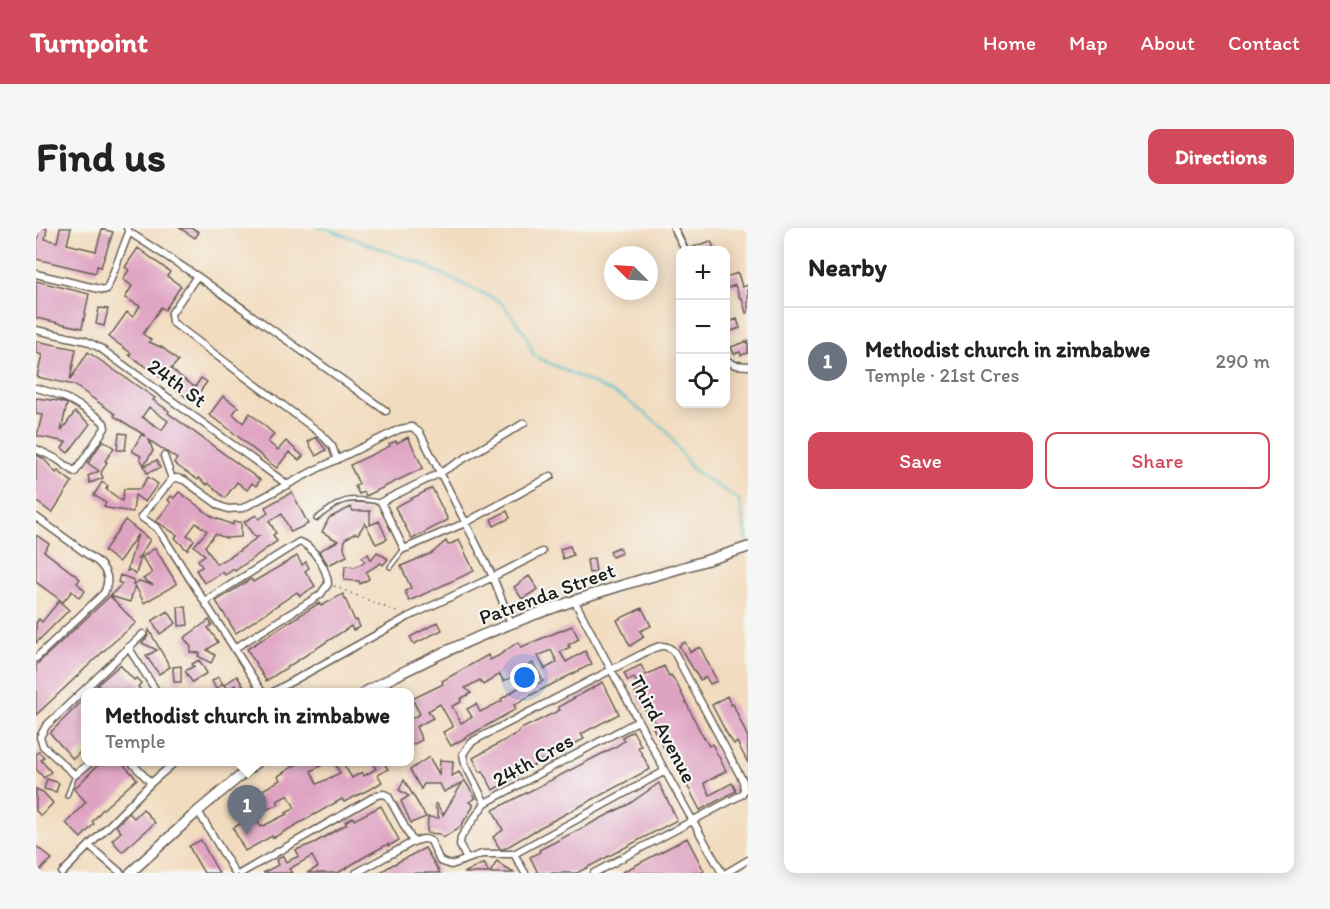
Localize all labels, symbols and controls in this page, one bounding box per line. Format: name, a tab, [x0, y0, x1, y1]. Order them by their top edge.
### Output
text: Turnpoint	[30, 25, 148, 59]
text: Home	[983, 30, 1036, 55]
text: Map	[1069, 30, 1108, 55]
text: About	[1141, 30, 1195, 55]
text: Contact	[1228, 30, 1300, 55]
button: Directions	[1148, 129, 1294, 184]
text: Find us	[36, 131, 166, 182]
north arrow	[604, 246, 658, 300]
map controls	[676, 246, 730, 408]
button: +	[676, 246, 730, 300]
text: Nearby	[808, 251, 887, 283]
button: −	[676, 300, 730, 354]
text: Methodist church in zimbabwe	[865, 336, 1150, 363]
text: 1	[823, 349, 832, 373]
text: 290 m	[1215, 349, 1270, 373]
street label: 24th St	[143, 353, 212, 412]
button: locate	[676, 354, 730, 408]
text: Temple · 21st Cres	[865, 363, 1019, 387]
button: Save	[808, 432, 1033, 489]
button: Share	[1045, 432, 1270, 489]
street label: Patrenda Street	[475, 557, 618, 630]
your location	[510, 663, 539, 692]
street label: Third Avenue	[625, 671, 702, 787]
popup	[81, 688, 414, 766]
text: Methodist church in zimbabwe	[105, 702, 390, 729]
street label: 24th Cres	[488, 727, 577, 792]
text: Temple	[105, 729, 166, 753]
pin: 1	[228, 786, 266, 835]

